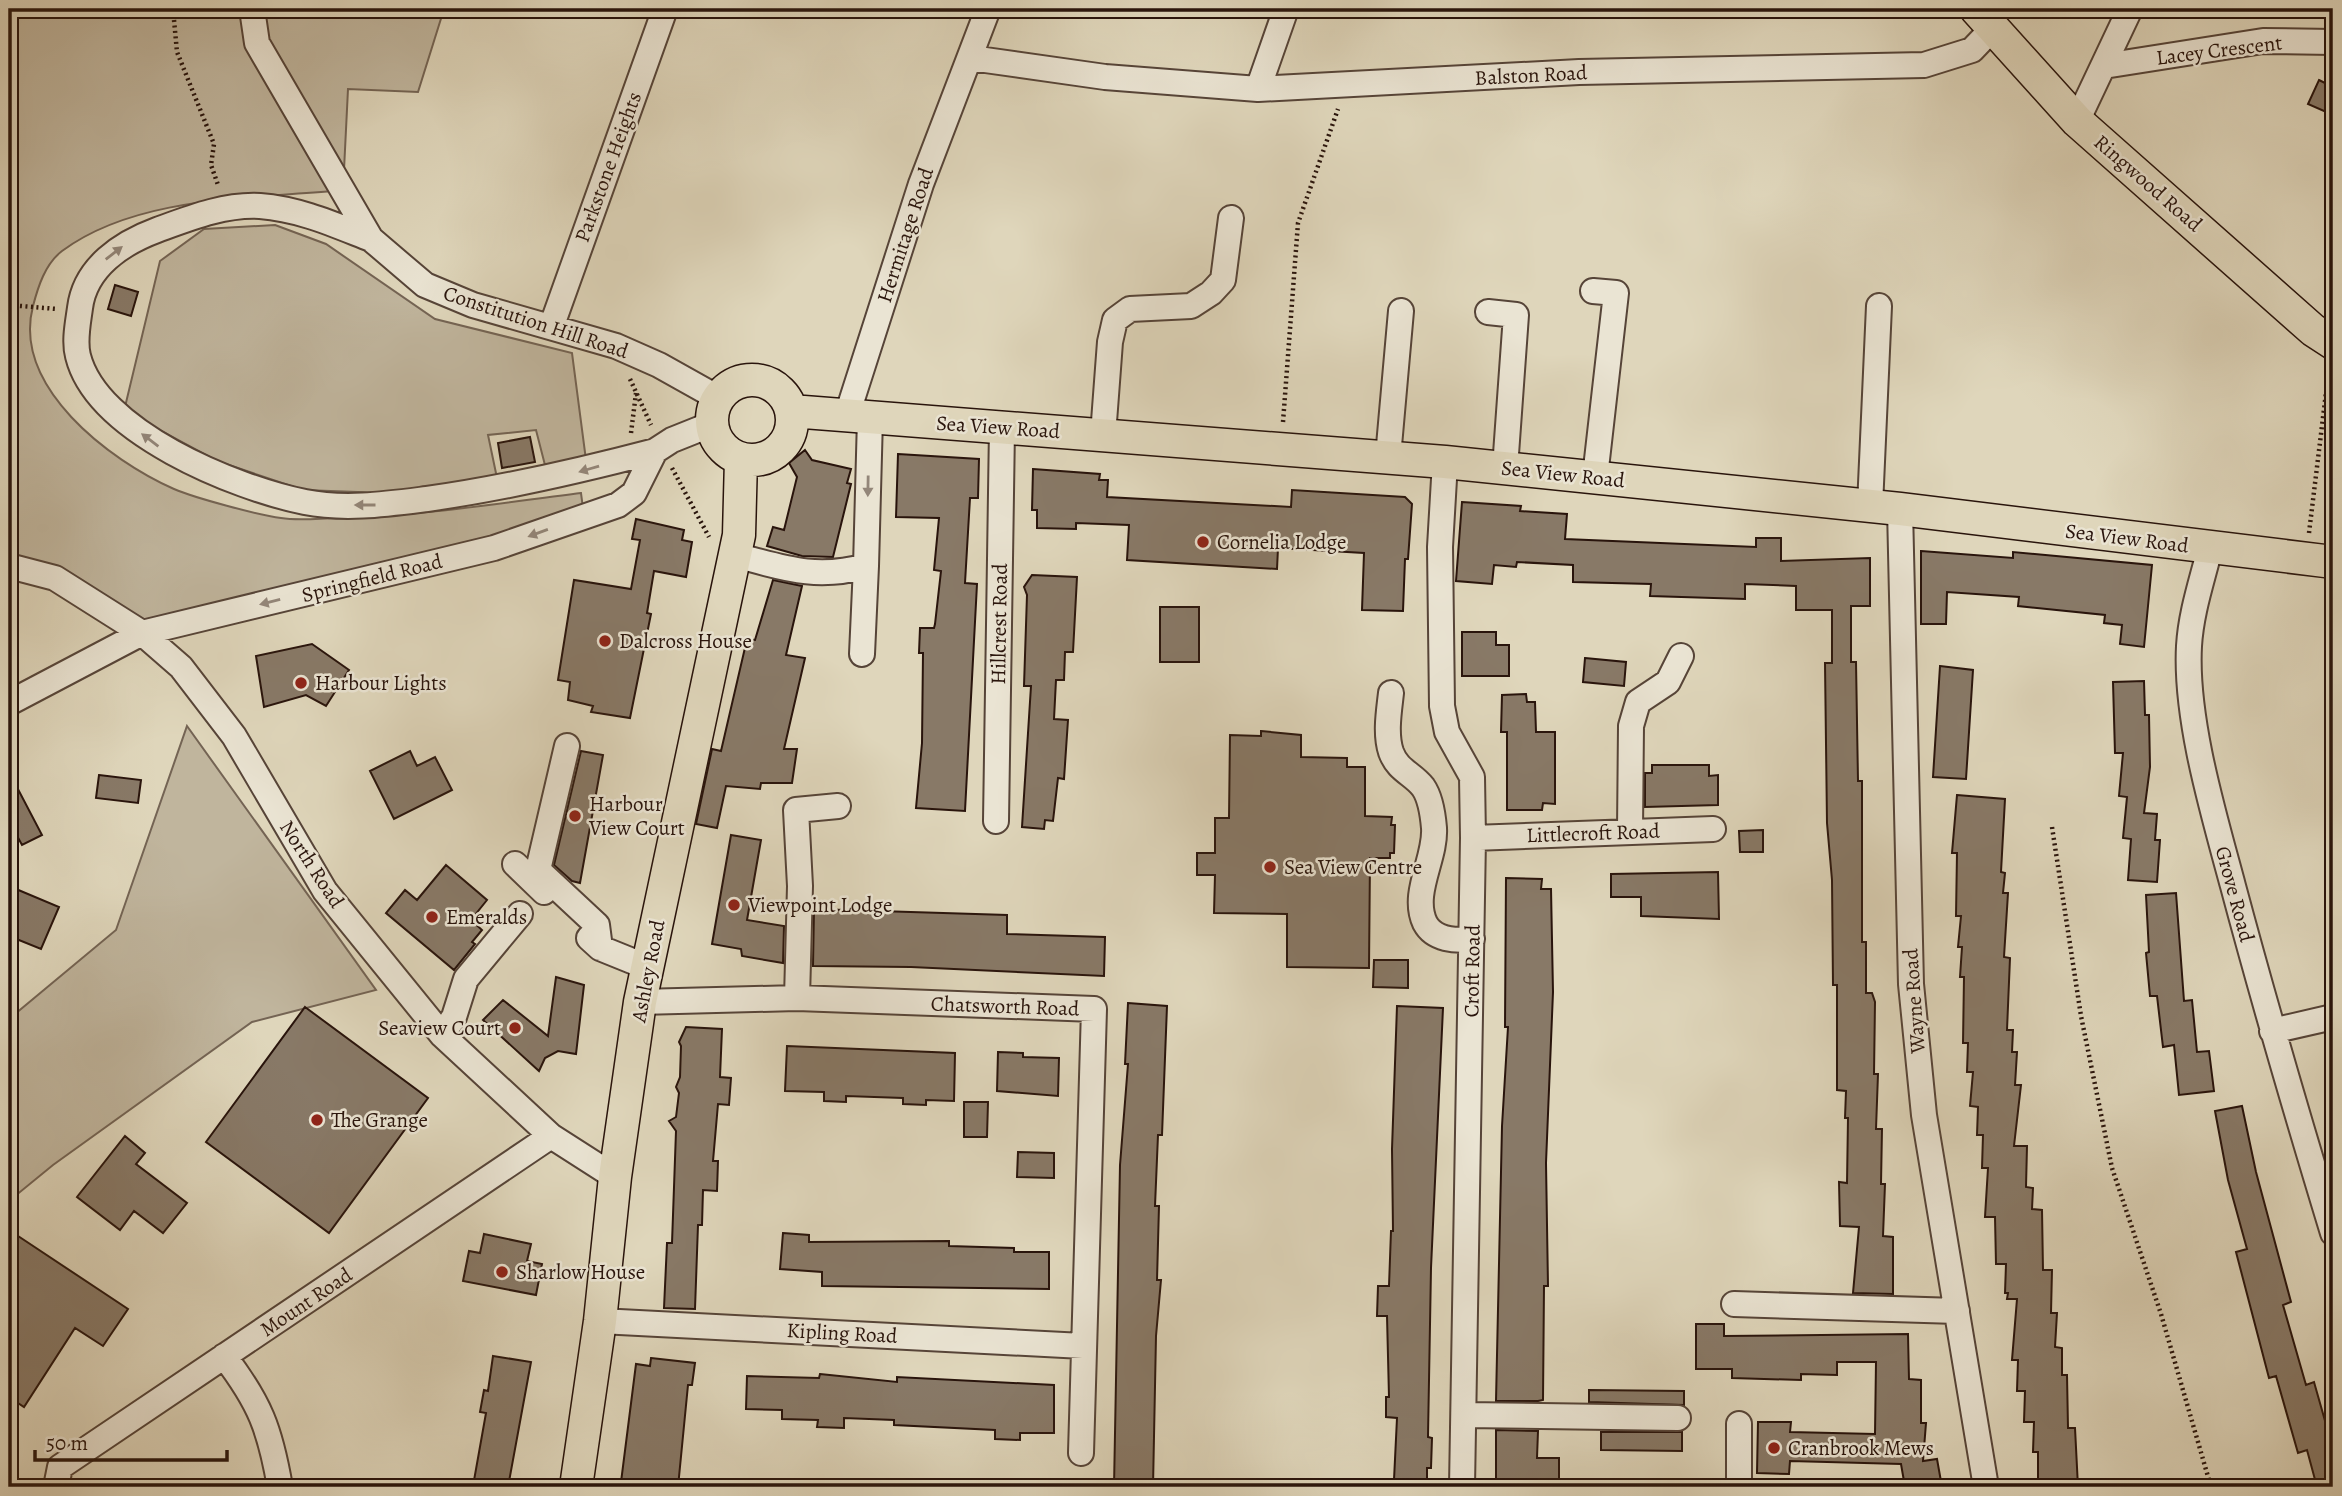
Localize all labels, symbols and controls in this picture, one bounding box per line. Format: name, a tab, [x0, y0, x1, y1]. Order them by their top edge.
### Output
street label: Lacey Crescent	[2154, 28, 2284, 72]
street label: Balston Road	[1474, 58, 1589, 92]
street label: Parkstone Heights	[568, 88, 648, 246]
street label: Ringwood Road	[2088, 128, 2209, 238]
street label: Hermitage Road	[870, 163, 940, 306]
one-way arrow	[105, 246, 123, 261]
street label: Constitution Hill Road	[440, 279, 633, 365]
street label: Sea View Road	[935, 409, 1062, 445]
one-way arrow	[141, 433, 159, 447]
street label: Sea View Road	[1500, 454, 1627, 494]
one-way arrow	[578, 464, 600, 475]
one-way arrow	[862, 475, 874, 497]
one-way arrow	[354, 499, 376, 511]
street label: Sea View Road	[2064, 517, 2191, 560]
one-way arrow	[527, 528, 548, 539]
place label: Cornelia Lodge	[1217, 528, 1346, 556]
marker: Cornelia Lodge	[1195, 534, 1211, 550]
street label: Springfield Road	[299, 547, 446, 609]
street label: Hillcrest Road	[984, 562, 1014, 685]
one-way arrow	[259, 597, 281, 608]
place label: Dalcross House	[619, 627, 752, 655]
marker: Dalcross House	[597, 633, 613, 649]
place label: Harbour Lights	[315, 669, 447, 697]
marker: Harbour Lights	[293, 675, 309, 691]
place label: Harbour View Court	[588, 790, 685, 842]
marker: Harbour View Court	[567, 808, 583, 824]
street label: North Road	[273, 815, 351, 914]
street label: Littlecroft Road	[1526, 817, 1661, 849]
street label: Grove Road	[2209, 843, 2261, 946]
place label: Sea View Centre	[1284, 853, 1422, 881]
marker: Sea View Centre	[1262, 859, 1278, 875]
place label: Viewpoint Lodge	[747, 891, 892, 919]
marker: Viewpoint Lodge	[726, 897, 742, 913]
place label: Emeralds	[446, 903, 527, 931]
marker: Emeralds	[424, 909, 440, 925]
street label: Ashley Road	[624, 917, 672, 1026]
street label: Croft Road	[1457, 924, 1487, 1018]
street label: Wayne Road	[1896, 947, 1932, 1056]
street label: Chatsworth Road	[930, 989, 1080, 1023]
place label: Seaview Court	[378, 1014, 501, 1042]
marker: Seaview Court	[507, 1020, 523, 1036]
place label: The Grange	[331, 1106, 428, 1134]
marker: The Grange	[309, 1112, 325, 1128]
place label: Sharlow House	[516, 1258, 645, 1286]
street label: Mount Road	[254, 1260, 358, 1343]
marker: Sharlow House	[494, 1264, 510, 1280]
street label: Kipling Road	[786, 1316, 899, 1350]
scale bar	[35, 1419, 228, 1463]
text: 50 m	[46, 1429, 88, 1457]
place label: Cranbrook Mews	[1788, 1434, 1934, 1462]
marker: Cranbrook Mews	[1766, 1440, 1782, 1456]

